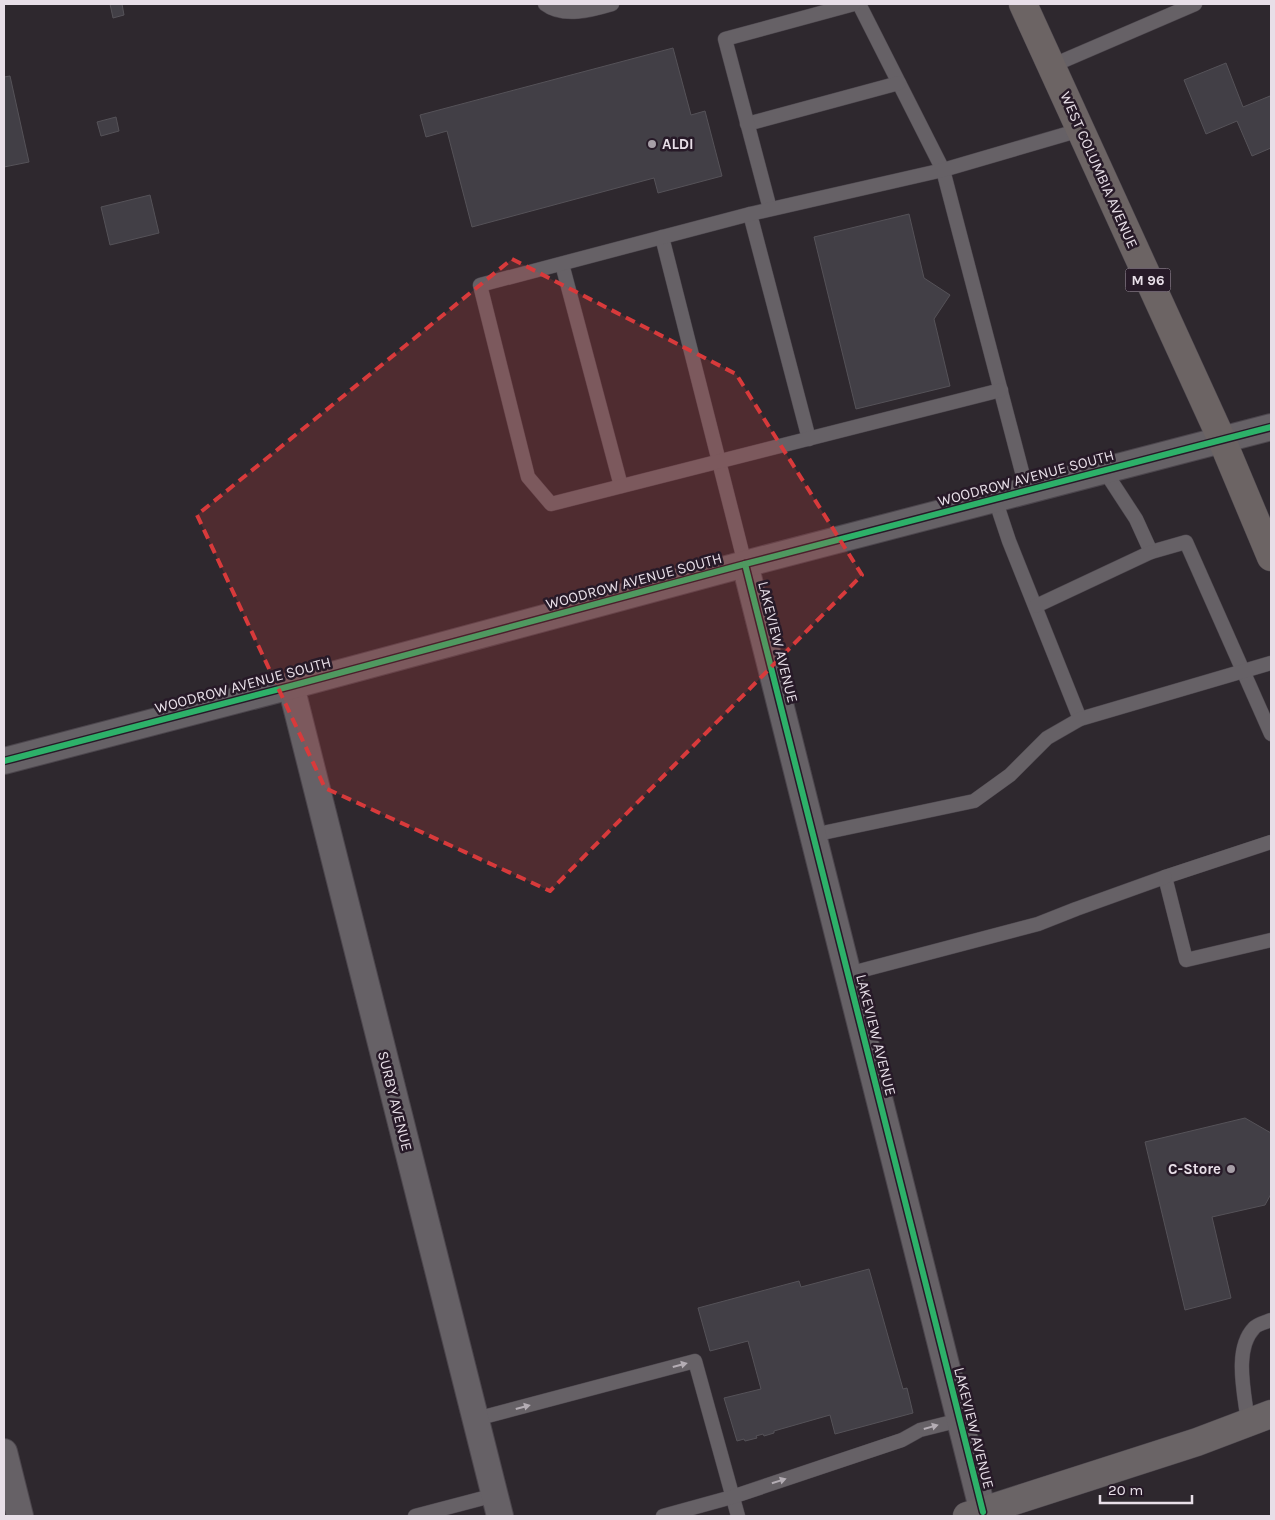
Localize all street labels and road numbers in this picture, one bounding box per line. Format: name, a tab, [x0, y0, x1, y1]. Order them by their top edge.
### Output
street label: WEST COLUMBIA AVENUE	[1056, 89, 1142, 251]
road number: M 96	[1126, 268, 1170, 292]
street label: WOODROW AVENUE SOUTH	[936, 446, 1116, 510]
street label: WOODROW AVENUE SOUTH	[544, 549, 724, 613]
street label: LAKEVIEW AVENUE	[754, 579, 802, 705]
street label: WOODROW AVENUE SOUTH	[153, 653, 333, 717]
street label: LAKEVIEW AVENUE	[852, 972, 900, 1098]
street label: SURBY AVENUE	[374, 1049, 416, 1153]
street label: LAKEVIEW AVENUE	[950, 1365, 998, 1491]

